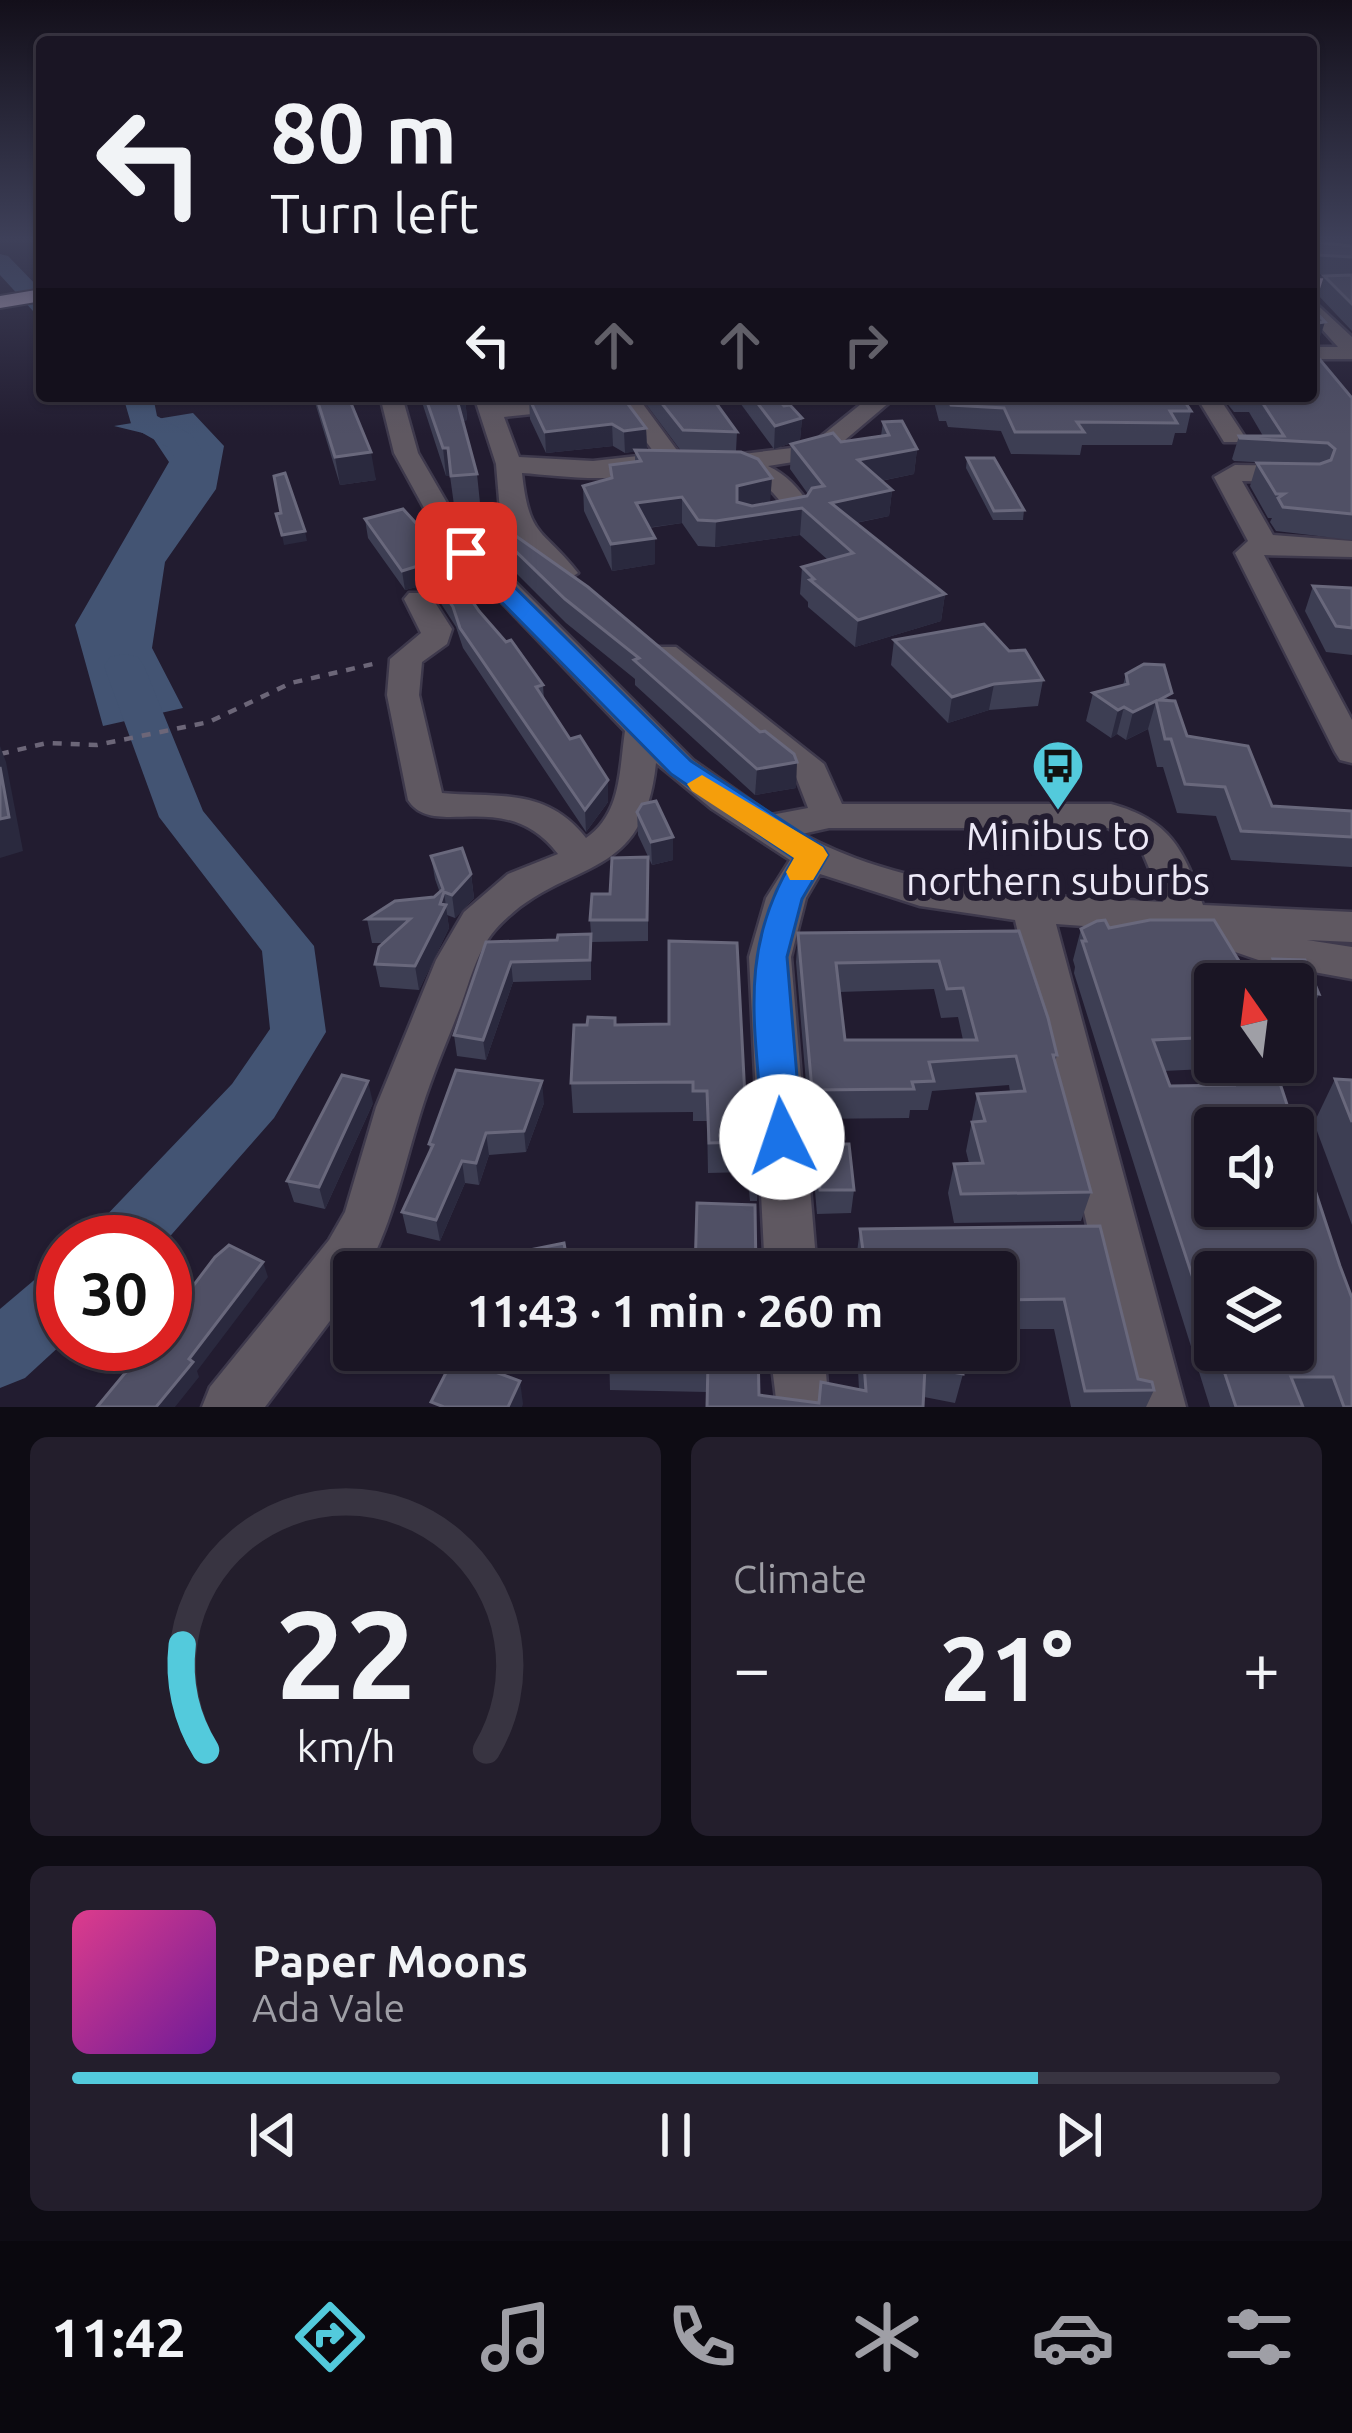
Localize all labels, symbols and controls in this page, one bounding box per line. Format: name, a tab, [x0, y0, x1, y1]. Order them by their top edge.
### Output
icon: left	[72, 84, 228, 240]
text: 80 m	[270, 85, 457, 179]
text: Turn left	[270, 183, 479, 243]
icon: left	[455, 312, 521, 378]
icon: ahead	[581, 312, 647, 378]
icon: ahead	[707, 312, 773, 378]
icon: right	[833, 312, 899, 378]
pin	[415, 502, 517, 604]
icon: arrive	[433, 520, 499, 586]
bus stop icon: Minibus to northern suburbs	[1030, 738, 1086, 812]
place label: Minibus to northern suburbs	[906, 814, 1210, 902]
north arrow	[1194, 963, 1314, 1083]
map controls	[1194, 963, 1314, 1371]
position arrow	[719, 1074, 845, 1200]
button: sound	[1194, 1107, 1314, 1227]
speed limit sign: 30	[36, 1215, 192, 1371]
button: layers	[1194, 1251, 1314, 1371]
text: 11:43 · 1 min · 260 m	[467, 1285, 883, 1336]
text: Climate	[733, 1557, 867, 1600]
text: 22	[275, 1583, 416, 1723]
text: 21°	[940, 1617, 1073, 1718]
text: −	[733, 1630, 770, 1704]
text: +	[1243, 1630, 1280, 1704]
text: km/h	[296, 1721, 395, 1769]
text: Paper Moons	[252, 1935, 528, 1986]
text: Ada Vale	[252, 1986, 405, 2029]
icon: previous	[240, 2102, 306, 2168]
icon: pause	[643, 2102, 709, 2168]
icon: next	[1046, 2102, 1112, 2168]
icon: directions	[288, 2295, 372, 2379]
icon: music	[474, 2295, 558, 2379]
icon: phone	[660, 2295, 744, 2379]
icon: climate	[845, 2295, 929, 2379]
icon: car	[1031, 2295, 1115, 2379]
icon: filters	[1217, 2295, 1301, 2379]
text: 11:42	[51, 2307, 186, 2367]

